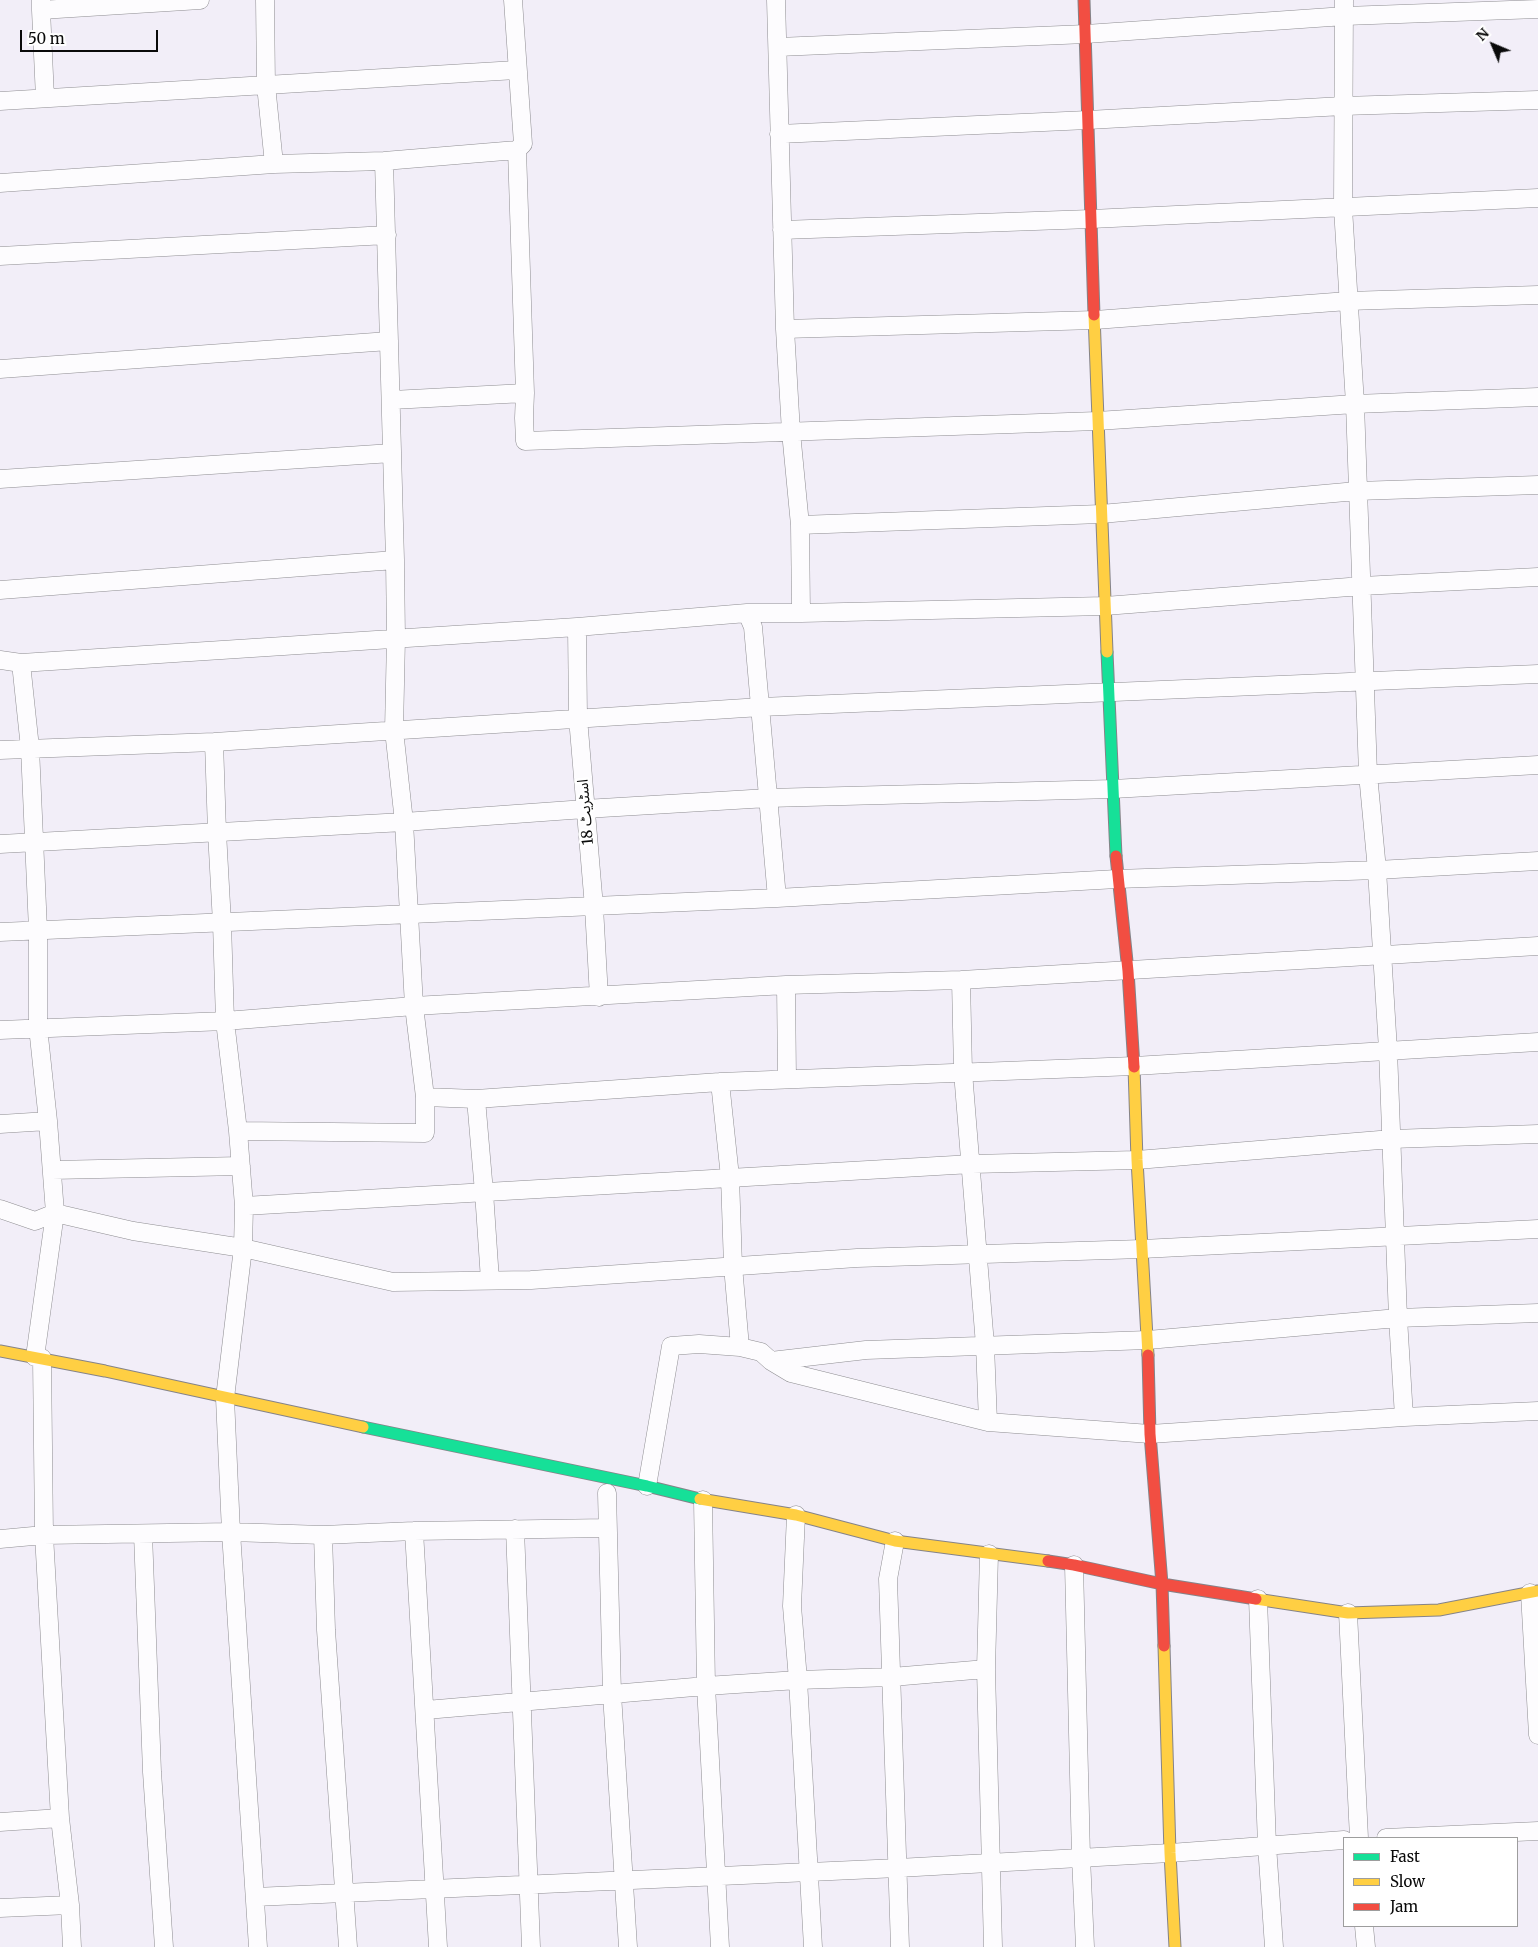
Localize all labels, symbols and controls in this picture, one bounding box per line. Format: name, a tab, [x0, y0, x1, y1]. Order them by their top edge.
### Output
scale bar	[22, 20, 160, 52]
north arrow	[1468, 20, 1518, 70]
text: N	[1472, 24, 1493, 45]
text: 50 m	[28, 29, 65, 48]
street label: اسٹریٹ 18	[574, 778, 598, 846]
legend	[1343, 1837, 1518, 1927]
text: Fast	[1390, 1847, 1420, 1866]
text: Slow	[1390, 1872, 1425, 1891]
text: Jam	[1390, 1897, 1418, 1916]

